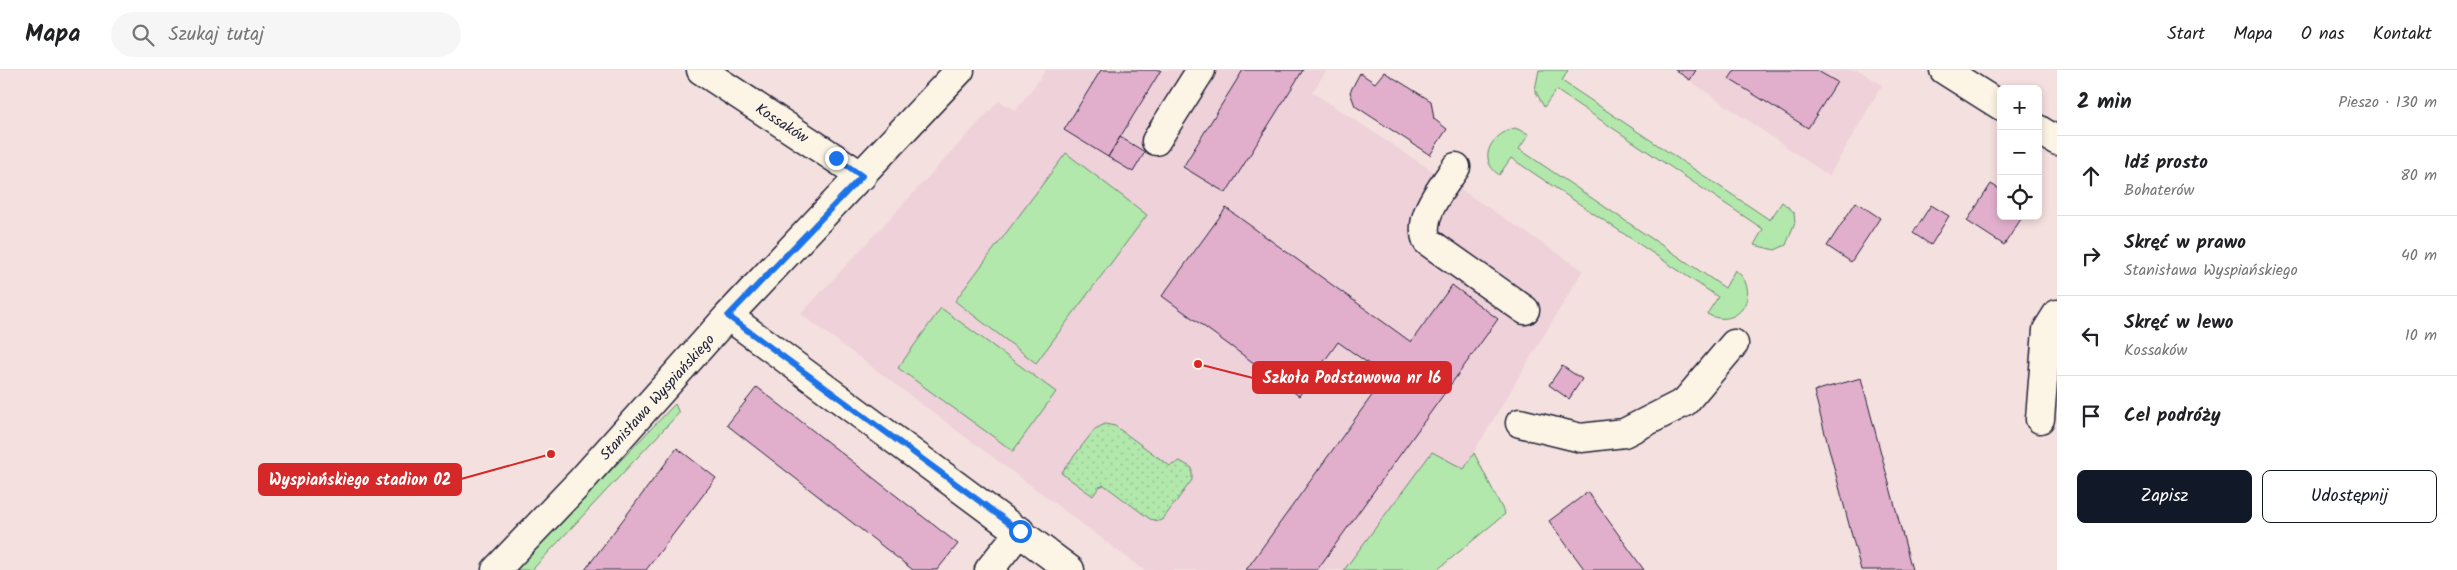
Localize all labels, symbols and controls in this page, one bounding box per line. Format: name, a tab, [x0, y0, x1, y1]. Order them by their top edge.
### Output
search box	[111, 12, 461, 57]
text: Mapa	[25, 15, 81, 54]
text: Szukaj tutaj	[169, 20, 264, 50]
text: Start	[2167, 20, 2205, 49]
text: Mapa	[2233, 20, 2273, 49]
text: O nas	[2301, 20, 2345, 49]
text: Kontakt	[2373, 20, 2432, 49]
icon: search	[129, 21, 157, 49]
map controls	[1997, 85, 2042, 220]
button: +	[1997, 85, 2042, 130]
text: 2 min	[2077, 86, 2132, 119]
text: Pieszo · 130 m	[2338, 90, 2437, 115]
street label: Kossaków	[750, 98, 814, 151]
button: −	[1997, 130, 2042, 175]
route end	[825, 147, 848, 170]
text: Idź prosto	[2124, 148, 2208, 178]
icon: ahead	[2077, 162, 2105, 190]
text: 80 m	[2400, 163, 2437, 188]
button: locate	[1997, 175, 2042, 220]
text: Bohaterów	[2124, 178, 2194, 203]
text: Skręć w prawo	[2124, 228, 2246, 258]
icon: right	[2077, 242, 2105, 270]
text: 40 m	[2401, 243, 2437, 268]
text: Stanisława Wyspiańskiego	[2124, 258, 2298, 283]
text: Skręć w lewo	[2124, 308, 2233, 338]
icon: left	[2077, 322, 2105, 350]
text: 10 m	[2405, 323, 2437, 348]
street label: Stanisława Wyspiańskiego	[594, 329, 721, 466]
text: Kossaków	[2124, 338, 2187, 363]
callout: Szkoła Podstawowa nr 16	[1253, 362, 1451, 393]
text: Szkoła Podstawowa nr 16	[1263, 366, 1442, 391]
text: Cel podróży	[2124, 401, 2221, 431]
icon: arrive	[2077, 402, 2105, 430]
callout: Wyspiańskiego stadion 02	[259, 464, 461, 495]
text: Wyspiańskiego stadion 02	[269, 468, 451, 493]
button: Zapisz	[2077, 470, 2252, 523]
button: Udostępnij	[2262, 470, 2437, 523]
route start	[1009, 520, 1032, 543]

